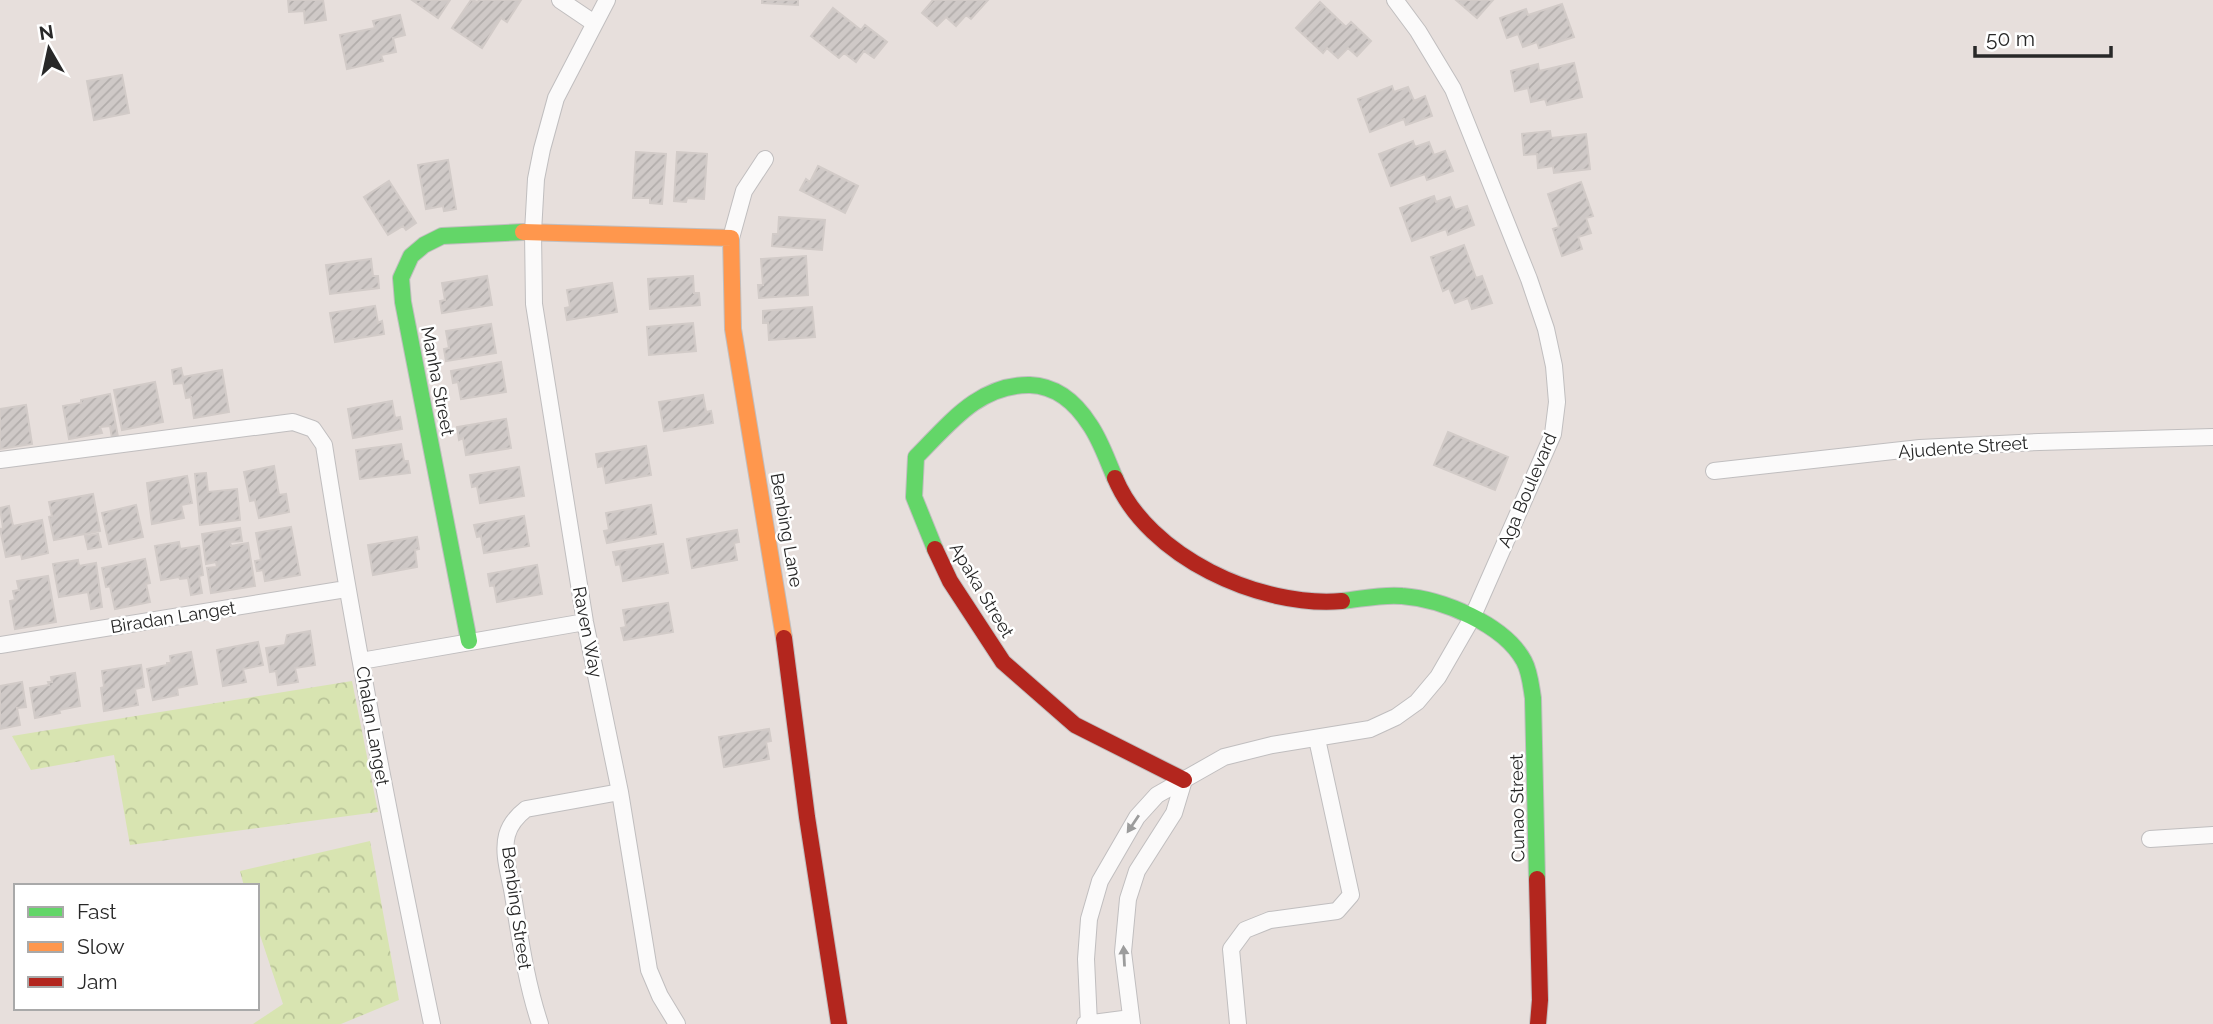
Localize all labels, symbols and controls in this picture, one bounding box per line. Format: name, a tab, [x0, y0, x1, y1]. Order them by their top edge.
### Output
north arrow	[14, 14, 84, 84]
scale bar	[1975, 14, 2112, 58]
text: N	[37, 20, 55, 44]
text: 50 m	[1986, 26, 2035, 51]
street label: Manha Street	[417, 325, 459, 437]
street label: Aga Boulevard	[1493, 430, 1561, 550]
street label: Ajudente Street	[1897, 432, 2029, 462]
street label: Benbing Lane	[767, 471, 807, 589]
street label: Apaka Street	[945, 539, 1019, 641]
street label: Raven Way	[569, 585, 607, 680]
street label: Biradan Langet	[109, 597, 237, 637]
street label: Chalan Langet	[352, 665, 394, 787]
street label: Cunao Street	[1506, 754, 1528, 862]
one-way arrow	[1126, 815, 1140, 833]
street label: Benbing Street	[498, 845, 536, 971]
legend	[14, 884, 259, 1010]
text: Fast	[77, 899, 117, 924]
text: Slow	[77, 934, 125, 959]
one-way arrow	[1119, 945, 1130, 967]
text: Jam	[77, 969, 118, 994]

